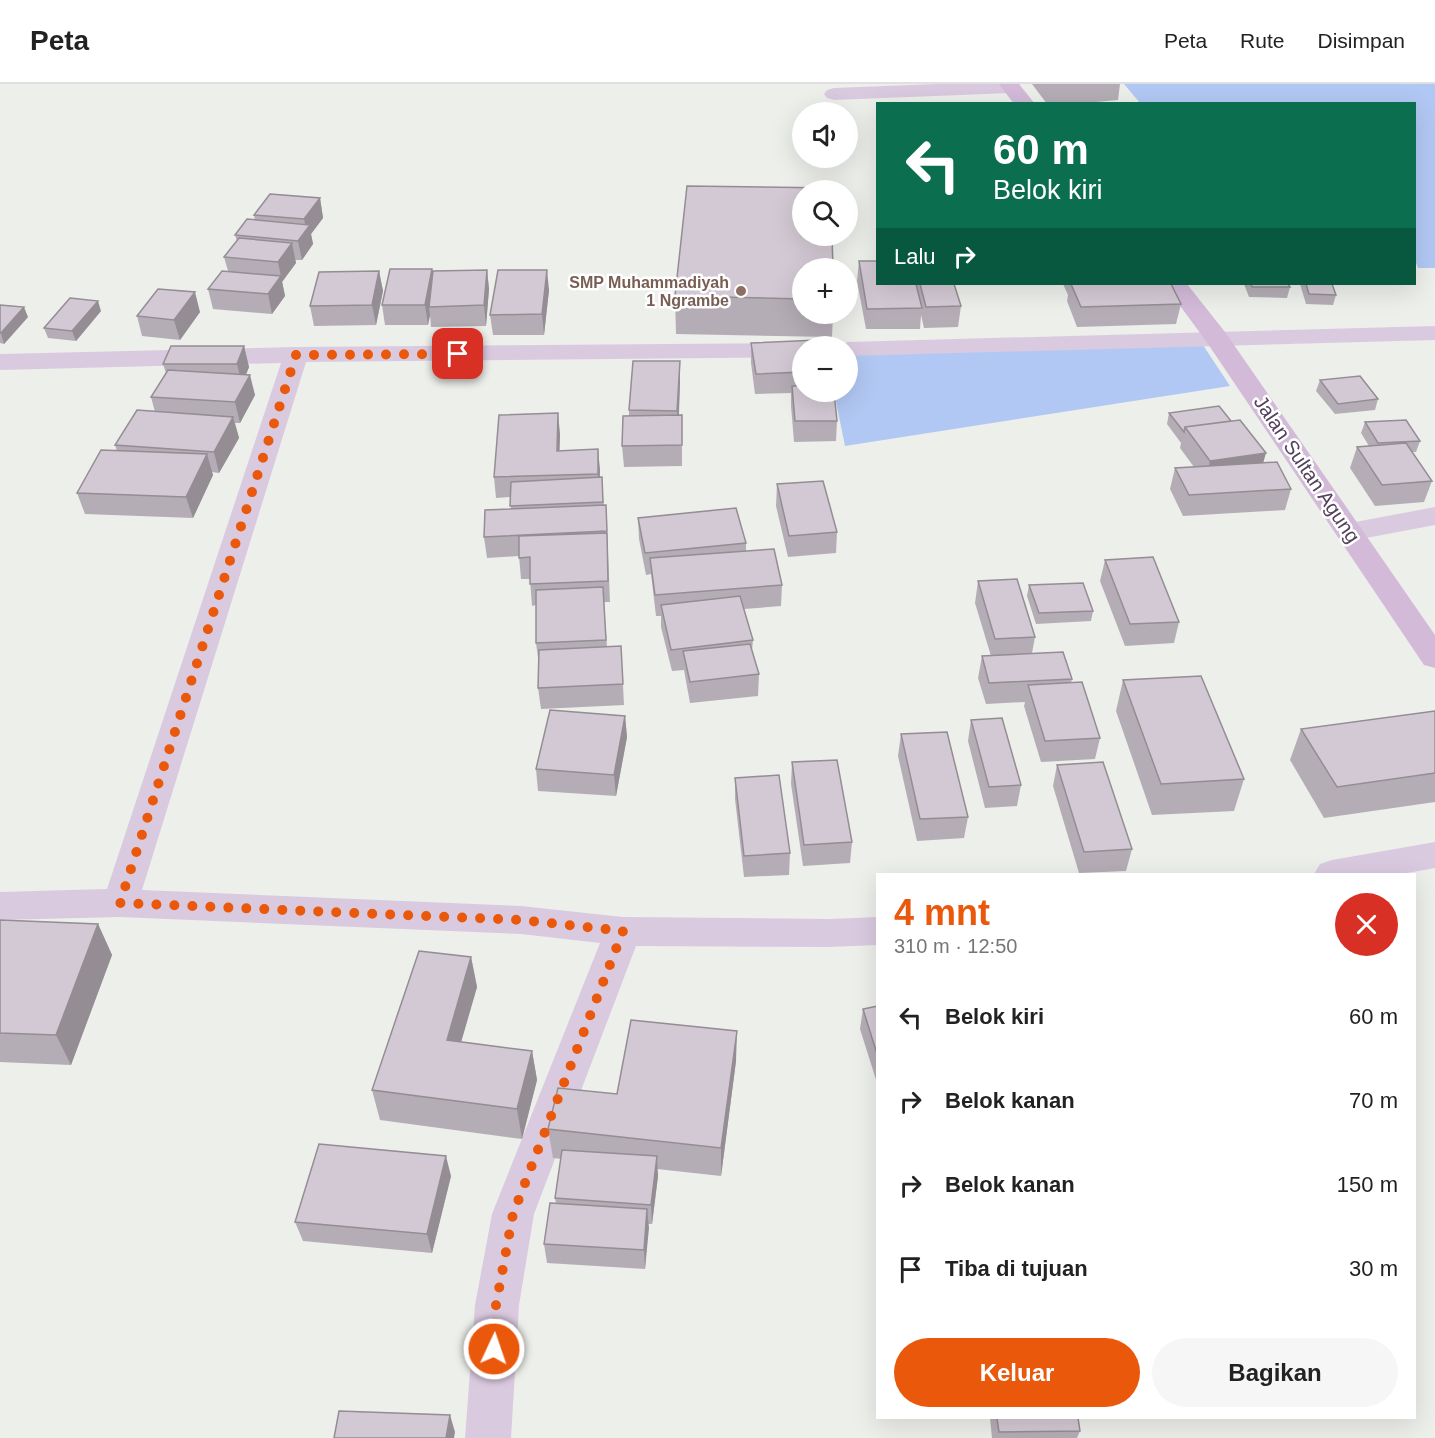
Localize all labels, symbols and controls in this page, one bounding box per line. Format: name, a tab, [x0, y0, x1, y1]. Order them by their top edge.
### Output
text: Peta	[30, 25, 89, 56]
text: Peta	[1164, 29, 1207, 52]
text: Rute	[1240, 29, 1284, 52]
text: Disimpan	[1317, 29, 1405, 52]
map controls	[792, 102, 858, 402]
button: sound	[792, 102, 858, 168]
icon: left	[894, 126, 972, 204]
text: 60 m	[993, 126, 1089, 173]
text: Belok kiri	[993, 175, 1103, 205]
button: search	[792, 180, 858, 246]
icon: right	[948, 240, 981, 273]
text: Lalu	[894, 244, 936, 269]
button: +	[792, 258, 858, 324]
place label: SMP Muhammadiyah 1 Ngrambe	[569, 274, 729, 309]
marker: SMP Muhammadiyah 1 Ngrambe	[734, 284, 748, 298]
pin	[432, 328, 483, 379]
button: −	[792, 336, 858, 402]
icon: arrive	[441, 337, 474, 370]
street label: Jalan Sultan Agung	[1250, 391, 1364, 547]
text: 4 mnt	[894, 892, 990, 933]
button: close	[1335, 893, 1398, 956]
text: 310 m · 12:50	[894, 935, 1017, 957]
icon: left	[894, 1001, 927, 1034]
text: Belok kiri	[945, 1004, 1044, 1029]
text: 60 m	[1349, 1004, 1398, 1029]
icon: right	[894, 1085, 927, 1118]
text: Belok kanan	[945, 1088, 1075, 1113]
text: 70 m	[1349, 1088, 1398, 1113]
icon: right	[894, 1169, 927, 1202]
text: Belok kanan	[945, 1172, 1075, 1197]
text: 150 m	[1337, 1172, 1398, 1197]
icon: arrive	[894, 1253, 927, 1286]
text: Tiba di tujuan	[945, 1256, 1088, 1281]
text: 30 m	[1349, 1256, 1398, 1281]
position arrow	[462, 1317, 526, 1381]
button: Keluar	[894, 1338, 1140, 1407]
button: Bagikan	[1152, 1338, 1398, 1407]

